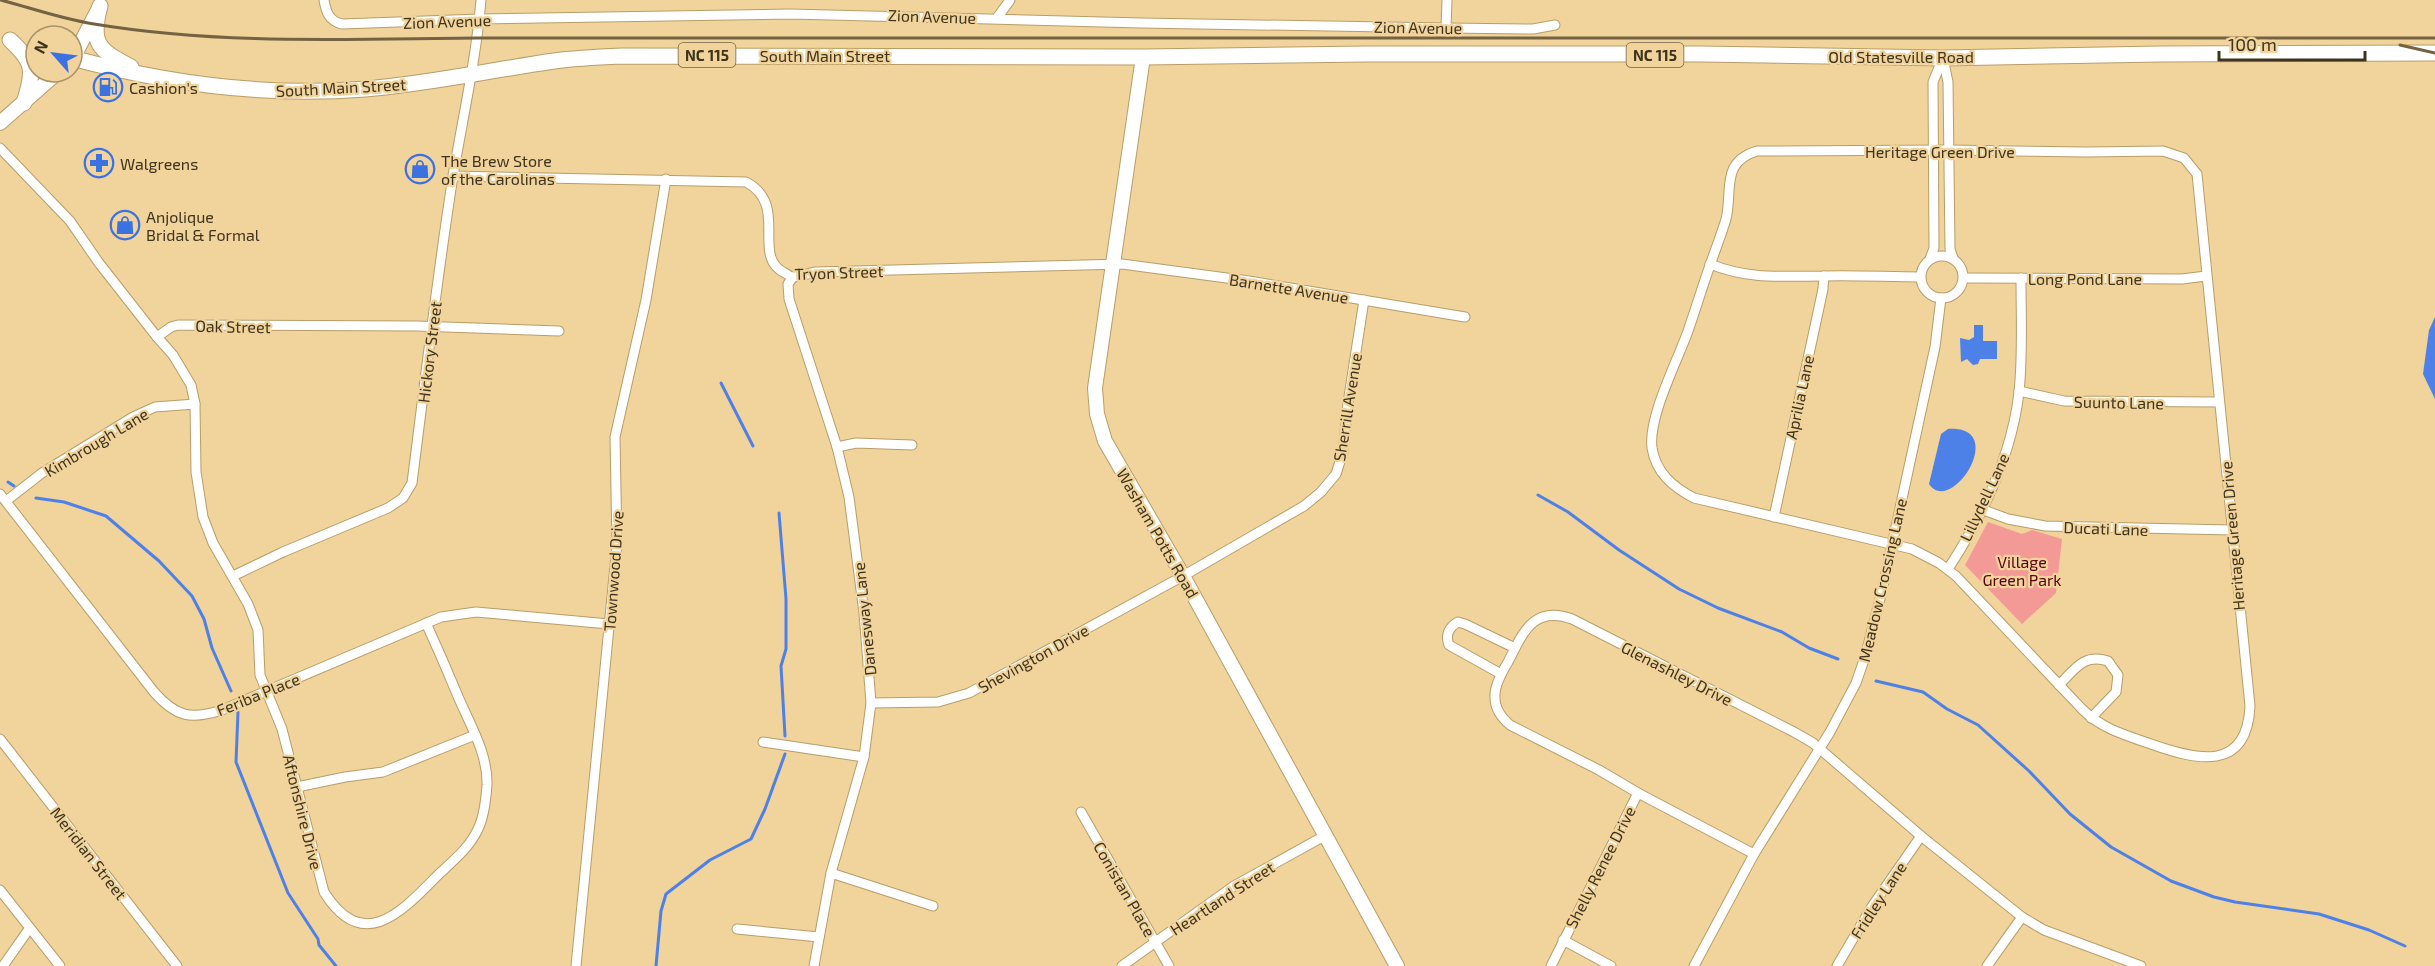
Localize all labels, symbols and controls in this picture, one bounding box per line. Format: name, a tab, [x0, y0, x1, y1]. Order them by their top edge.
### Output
street label: Zion Avenue	[888, 5, 976, 27]
street label: Zion Avenue	[403, 10, 491, 32]
street label: Zion Avenue	[1374, 17, 1462, 37]
north arrow	[24, 24, 84, 84]
scale bar	[2219, 24, 2364, 62]
text: 100 m	[2228, 33, 2277, 55]
text: N	[29, 37, 51, 56]
road number: NC 115	[678, 43, 736, 67]
road number: NC 115	[1626, 43, 1684, 67]
street label: South Main Street	[760, 46, 890, 65]
street label: Old Statesville Road	[1828, 47, 1974, 66]
fuel station icon: Cashion's	[92, 71, 124, 103]
street label: South Main Street	[275, 74, 407, 100]
place label: Cashion's	[129, 78, 198, 97]
street label: Heritage Green Drive	[1865, 142, 2015, 161]
pharmacy icon: Walgreens	[83, 147, 115, 179]
place label: The Brew Store of the Carolinas	[441, 151, 555, 188]
shop icon: The Brew Store of the Carolinas	[404, 153, 436, 185]
place label: Walgreens	[120, 154, 198, 173]
place label: Anjolique Bridal & Formal	[146, 207, 260, 244]
shop icon: Anjolique Bridal & Formal	[109, 209, 141, 241]
street label: Tryon Street	[794, 261, 884, 283]
street label: Barnette Avenue	[1228, 269, 1350, 307]
street label: Long Pond Lane	[2028, 269, 2142, 288]
street label: Hickory Street	[413, 300, 445, 404]
street label: Oak Street	[195, 316, 271, 336]
street label: Sherrill Avenue	[1329, 351, 1365, 463]
street label: Aprilia Lane	[1781, 353, 1817, 441]
street label: Suunto Lane	[2074, 392, 2164, 412]
street label: Kimbrough Lane	[41, 404, 151, 480]
street label: Lillydell Lane	[1955, 450, 2013, 544]
street label: Heritage Green Drive	[2216, 461, 2248, 611]
street label: Washam Potts Road	[1113, 465, 1203, 601]
street label: Meadow Crossing Lane	[1854, 496, 1910, 664]
street label: Townwood Drive	[599, 510, 627, 632]
street label: Ducati Lane	[2063, 517, 2149, 539]
park label: Village Green Park	[1982, 552, 2062, 589]
street label: Danesway Lane	[849, 561, 879, 677]
street label: Shevington Drive	[974, 620, 1092, 696]
street label: Glenashley Drive	[1618, 637, 1736, 709]
street label: Feriba Place	[214, 669, 302, 719]
street label: Aftonshire Drive	[279, 752, 327, 872]
street label: Meridian Street	[47, 803, 131, 903]
street label: Shelly Renee Drive	[1561, 803, 1639, 931]
street label: Conistan Place	[1090, 838, 1160, 940]
street label: Heartland Street	[1166, 857, 1278, 939]
street label: Fridley Lane	[1846, 858, 1910, 942]

